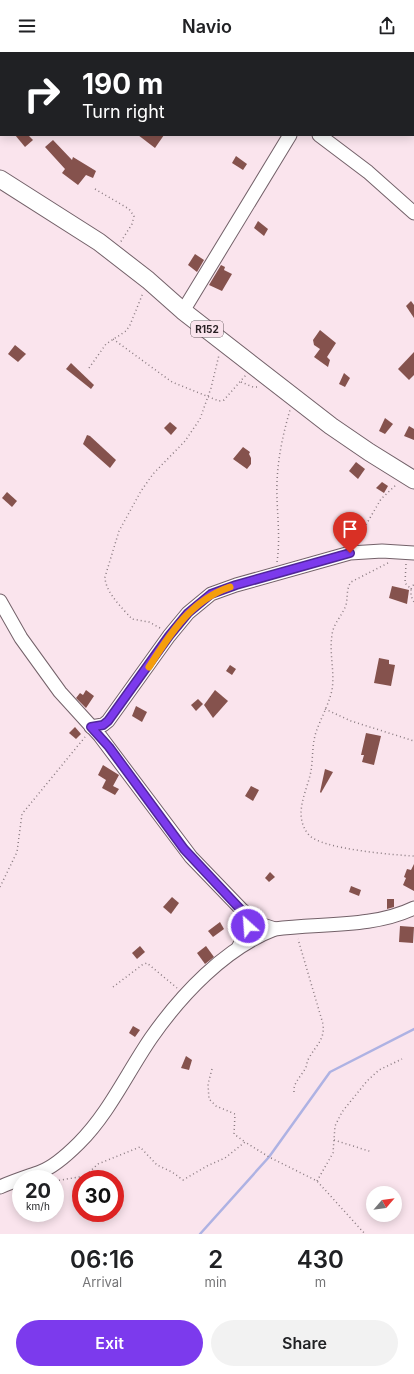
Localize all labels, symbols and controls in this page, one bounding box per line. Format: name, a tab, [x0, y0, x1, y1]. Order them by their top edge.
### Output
icon: menu	[16, 15, 38, 37]
icon: share	[376, 15, 398, 37]
text: Navio	[182, 16, 232, 37]
text: 190 m	[82, 67, 163, 101]
icon: right	[16, 68, 68, 120]
text: Turn right	[82, 101, 165, 122]
road number: R152	[191, 321, 223, 337]
pin	[333, 512, 367, 553]
icon: arrive	[339, 518, 361, 540]
position arrow	[227, 905, 269, 947]
speed limit sign: 30	[72, 1170, 124, 1222]
text: 20	[25, 1179, 51, 1203]
north arrow	[366, 1186, 402, 1222]
map controls	[366, 1186, 402, 1222]
text: km/h	[26, 1200, 50, 1212]
text: 06:16	[70, 1245, 134, 1274]
text: 2	[208, 1245, 223, 1274]
text: 430	[297, 1245, 344, 1274]
text: Arrival	[82, 1274, 122, 1290]
text: min	[205, 1274, 227, 1290]
text: m	[315, 1274, 326, 1290]
button: Exit	[16, 1320, 203, 1366]
button: Share	[211, 1320, 398, 1366]

